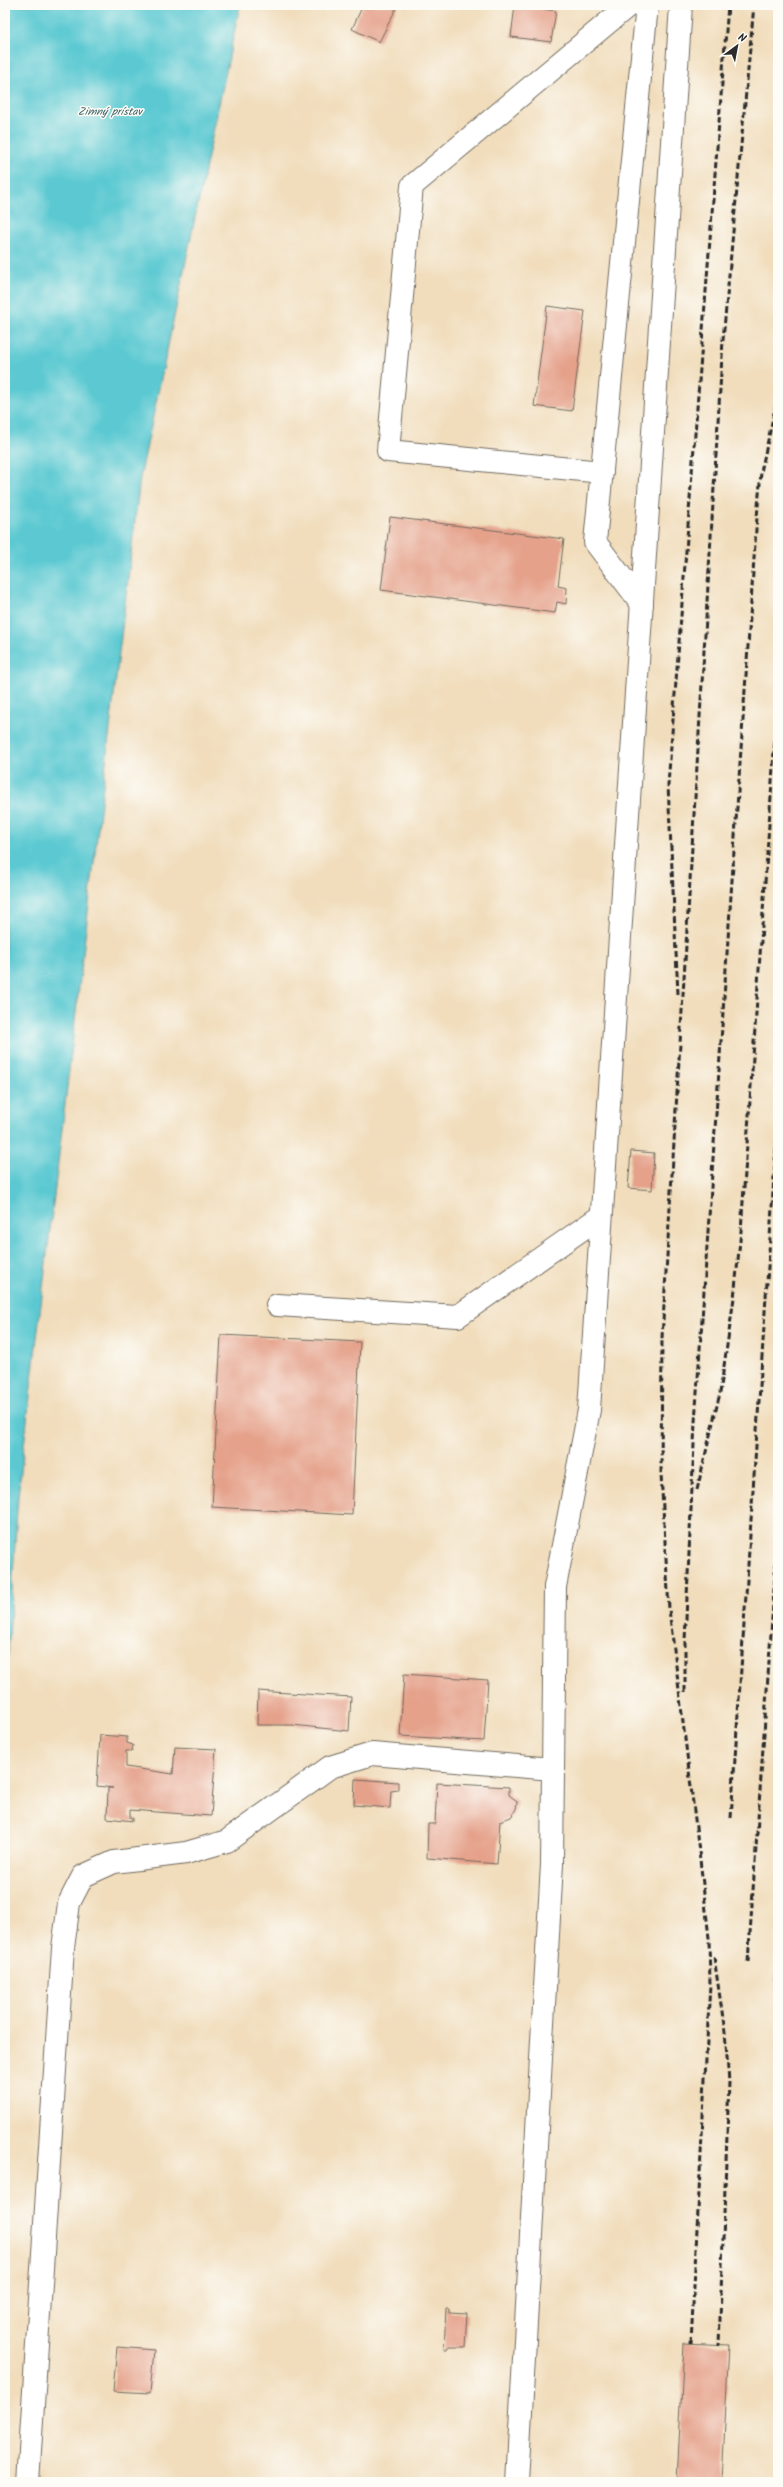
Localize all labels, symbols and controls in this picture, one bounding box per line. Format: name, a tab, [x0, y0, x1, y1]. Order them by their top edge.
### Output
north arrow	[717, 26, 757, 66]
text: N	[734, 29, 750, 48]
water label: Zimný prístav	[78, 103, 144, 121]

